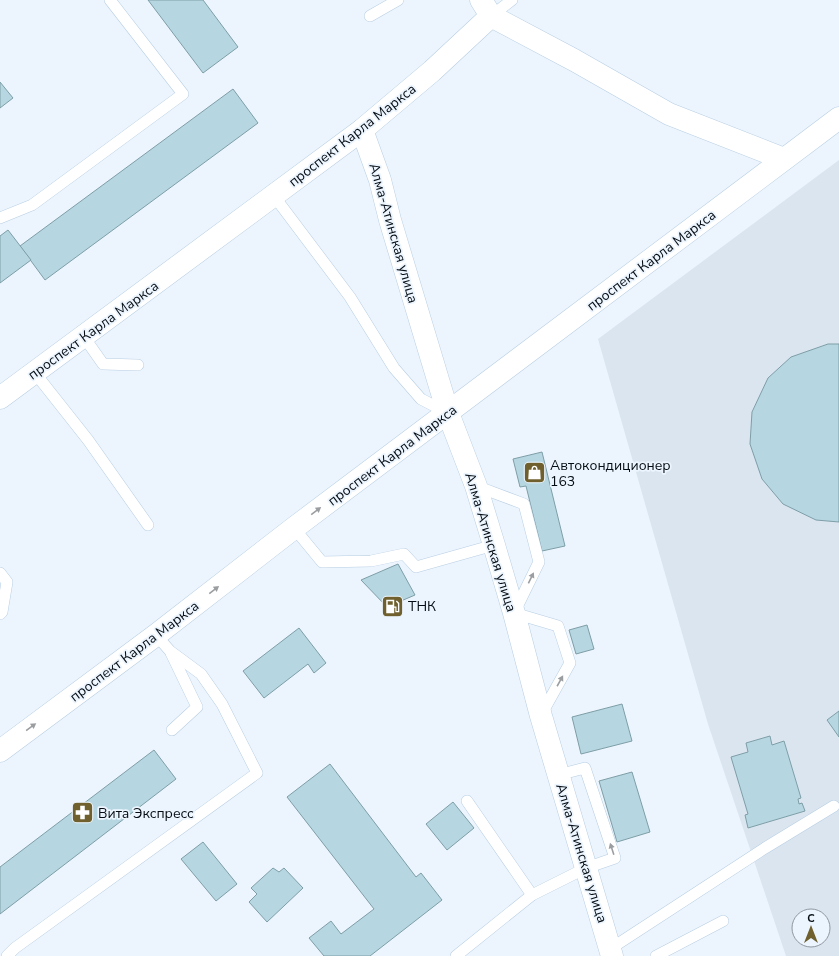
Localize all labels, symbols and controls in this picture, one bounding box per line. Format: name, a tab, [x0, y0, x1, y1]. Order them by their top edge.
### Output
street label: проспект Карла Маркса	[285, 80, 420, 191]
street label: Алма-Атинская улица	[364, 161, 423, 305]
street label: проспект Карла Маркса	[583, 206, 720, 315]
street label: проспект Карла Маркса	[24, 277, 162, 384]
street label: проспект Карла Маркса	[324, 401, 461, 510]
place label: Автокондиционер 163	[550, 456, 671, 491]
shop icon: Автокондиционер 163	[521, 460, 547, 486]
street label: Алма-Атинская улица	[460, 470, 521, 614]
one-way arrow	[311, 507, 322, 515]
one-way arrow	[528, 572, 534, 584]
one-way arrow	[208, 586, 219, 595]
fuel station icon: ТНК	[379, 593, 405, 619]
street label: проспект Карла Маркса	[66, 597, 203, 706]
place label: ТНК	[408, 597, 436, 616]
one-way arrow	[557, 676, 563, 687]
one-way arrow	[26, 723, 37, 732]
street label: Алма-Атинская улица	[551, 781, 612, 925]
pharmacy icon: Вита Экспресс	[70, 800, 96, 826]
place label: Вита Экспресс	[98, 804, 194, 823]
one-way arrow	[609, 843, 615, 855]
north arrow	[791, 908, 831, 948]
text: С	[807, 911, 815, 926]

